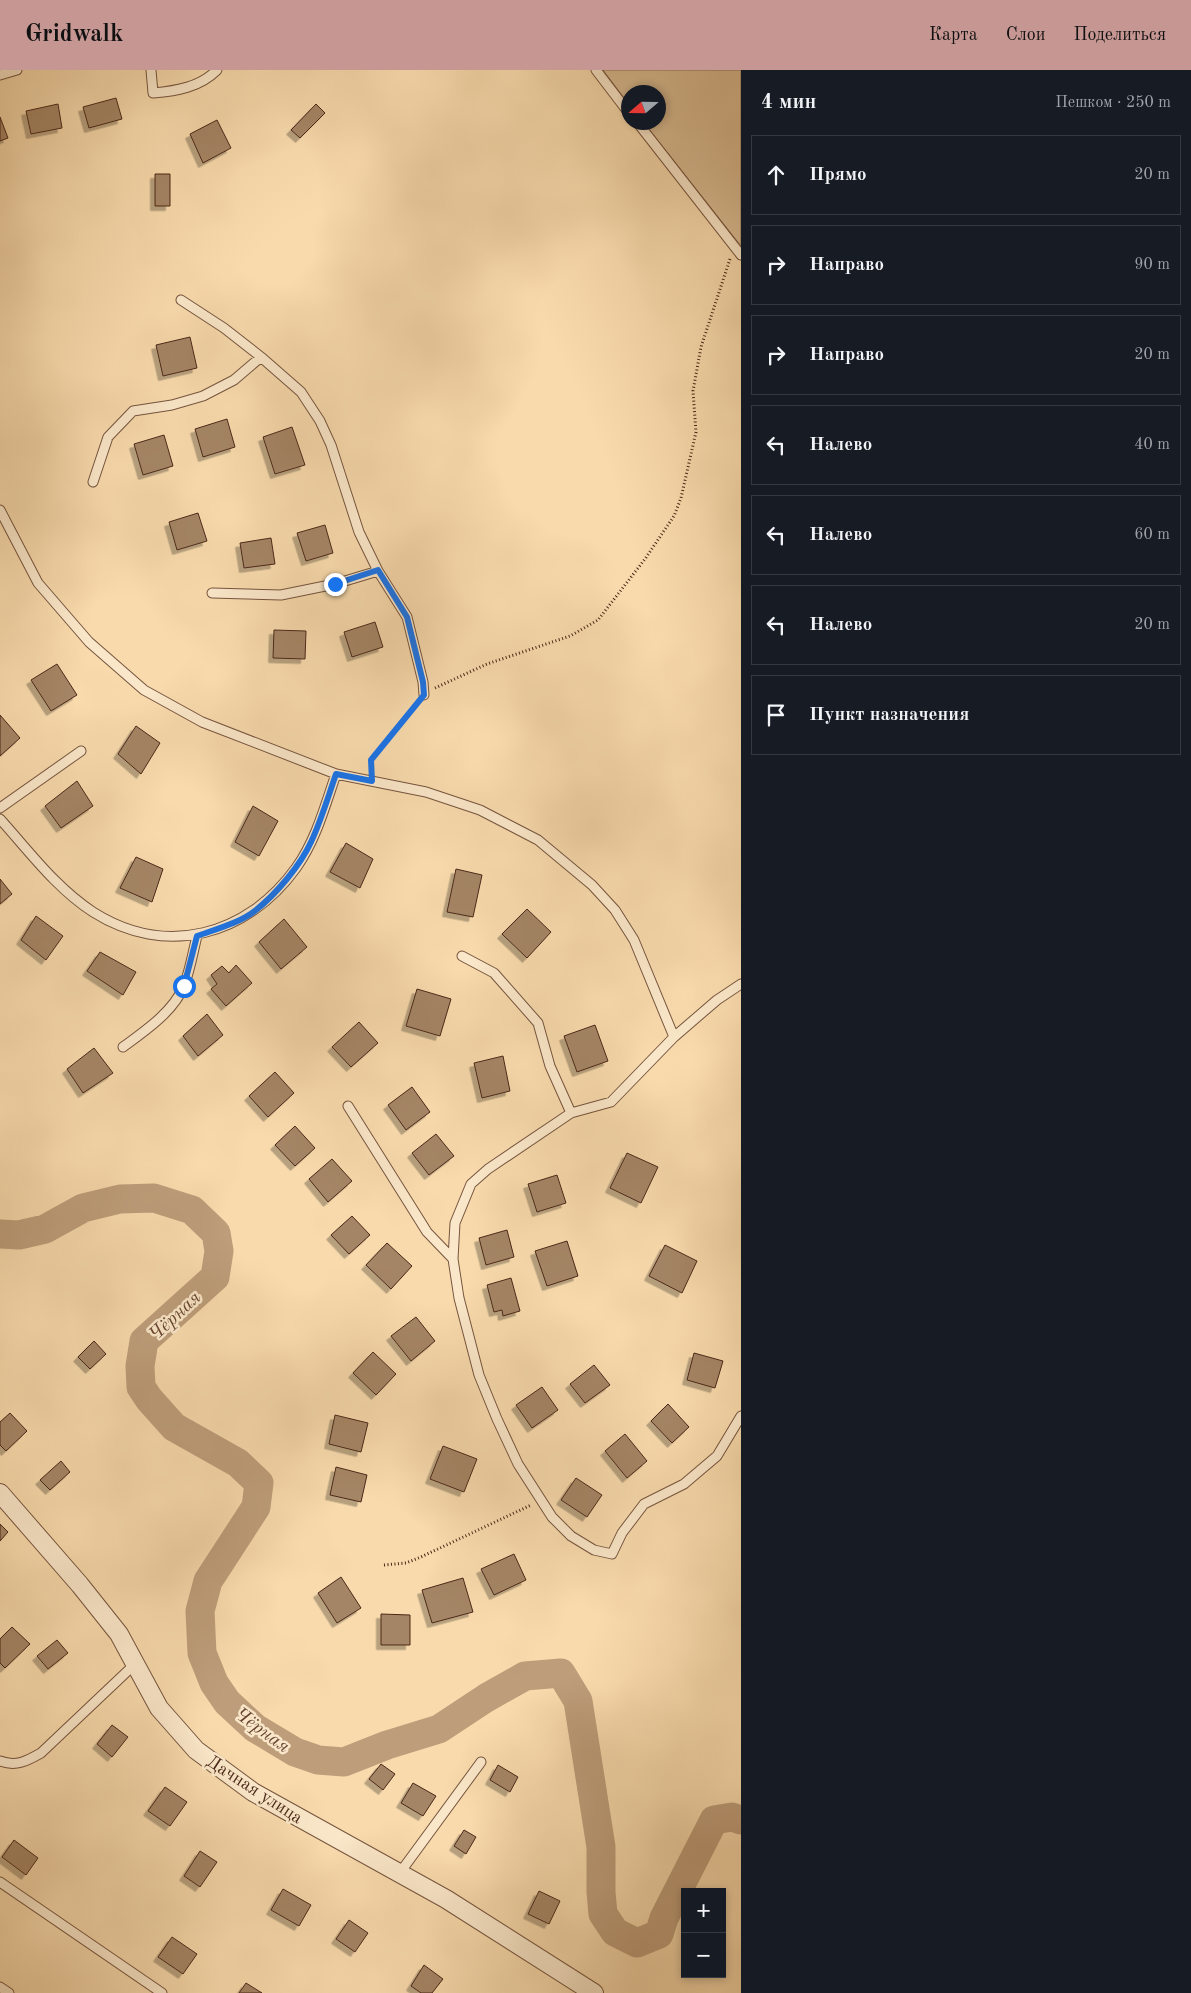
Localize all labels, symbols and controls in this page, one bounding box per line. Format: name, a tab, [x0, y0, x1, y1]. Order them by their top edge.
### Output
text: Gridwalk	[25, 23, 123, 47]
text: Карта	[929, 26, 978, 44]
text: Слои	[1006, 26, 1045, 44]
text: Поделиться	[1073, 26, 1166, 44]
north arrow	[621, 85, 666, 130]
text: 4 мин	[761, 92, 816, 113]
text: Пешком · 250 m	[1055, 95, 1171, 111]
icon: ahead	[762, 161, 790, 189]
text: Прямо	[809, 166, 867, 185]
text: 20 m	[1134, 167, 1170, 183]
icon: right	[762, 251, 790, 279]
text: Направо	[809, 256, 884, 275]
text: 90 m	[1134, 257, 1170, 273]
icon: right	[762, 341, 790, 369]
text: Направо	[809, 346, 884, 365]
text: 20 m	[1134, 347, 1170, 363]
icon: left	[762, 431, 790, 459]
text: Налево	[809, 436, 872, 455]
text: 40 m	[1134, 437, 1170, 453]
icon: left	[762, 521, 790, 549]
text: Налево	[809, 526, 872, 545]
text: 60 m	[1134, 527, 1170, 543]
route end	[324, 573, 347, 596]
icon: left	[762, 611, 790, 639]
text: Налево	[809, 616, 872, 635]
text: 20 m	[1134, 617, 1170, 633]
icon: arrive	[762, 701, 790, 729]
text: Пункт назначения	[809, 706, 969, 725]
route start	[173, 975, 196, 998]
water label: Чёрная	[146, 1288, 205, 1345]
water label: Чёрная	[230, 1705, 293, 1757]
street label: Дачная улица	[203, 1752, 306, 1828]
map controls	[681, 1888, 726, 1978]
button: +	[681, 1888, 726, 1933]
button: −	[681, 1933, 726, 1978]

